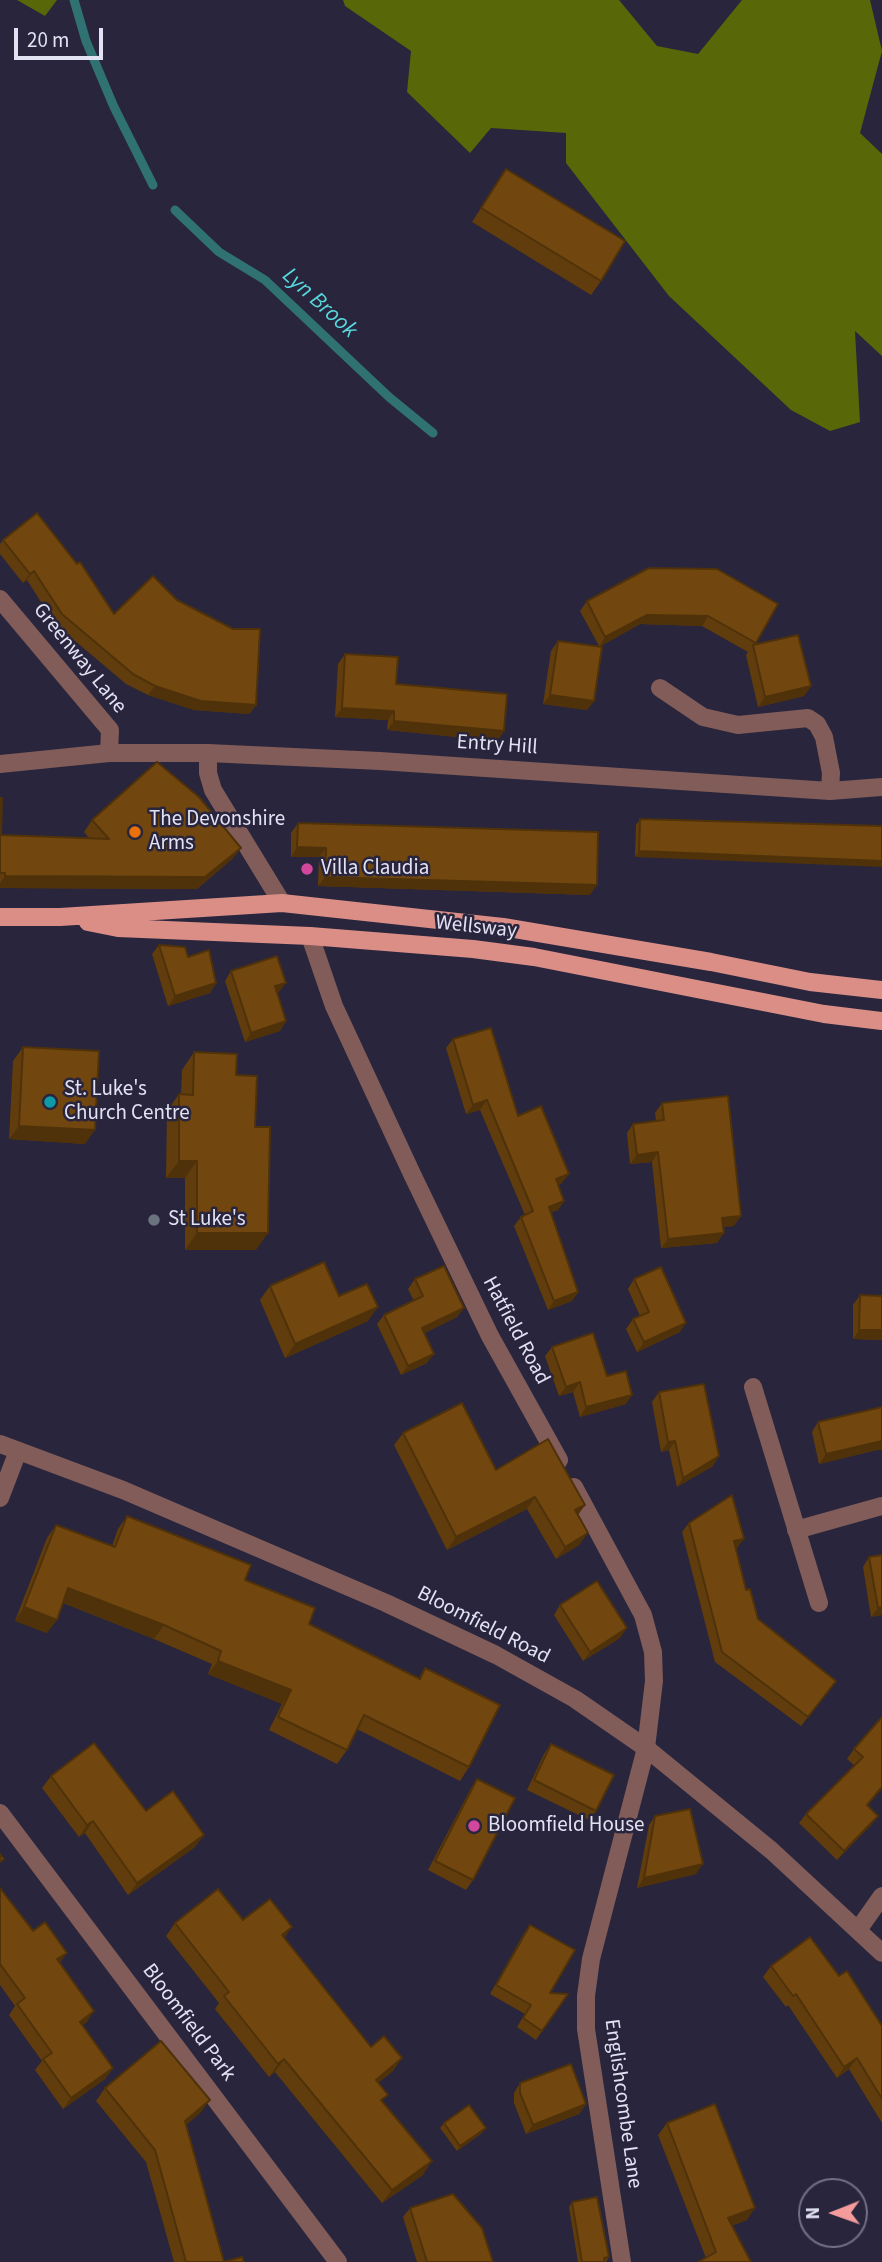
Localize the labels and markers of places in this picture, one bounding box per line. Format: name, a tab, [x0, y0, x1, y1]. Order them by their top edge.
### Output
place label: The Devonshire Arms	[149, 807, 285, 857]
marker: The Devonshire Arms	[127, 824, 143, 840]
place label: Villa Claudia	[321, 856, 429, 882]
marker: Villa Claudia	[299, 861, 315, 877]
place label: St. Luke's Church Centre	[64, 1077, 190, 1127]
marker: St. Luke's Church Centre	[42, 1094, 58, 1110]
place label: St Luke's	[168, 1207, 245, 1233]
marker: St Luke's	[146, 1212, 162, 1228]
place label: Bloomfield House	[488, 1813, 645, 1839]
marker: Bloomfield House	[466, 1818, 482, 1834]

